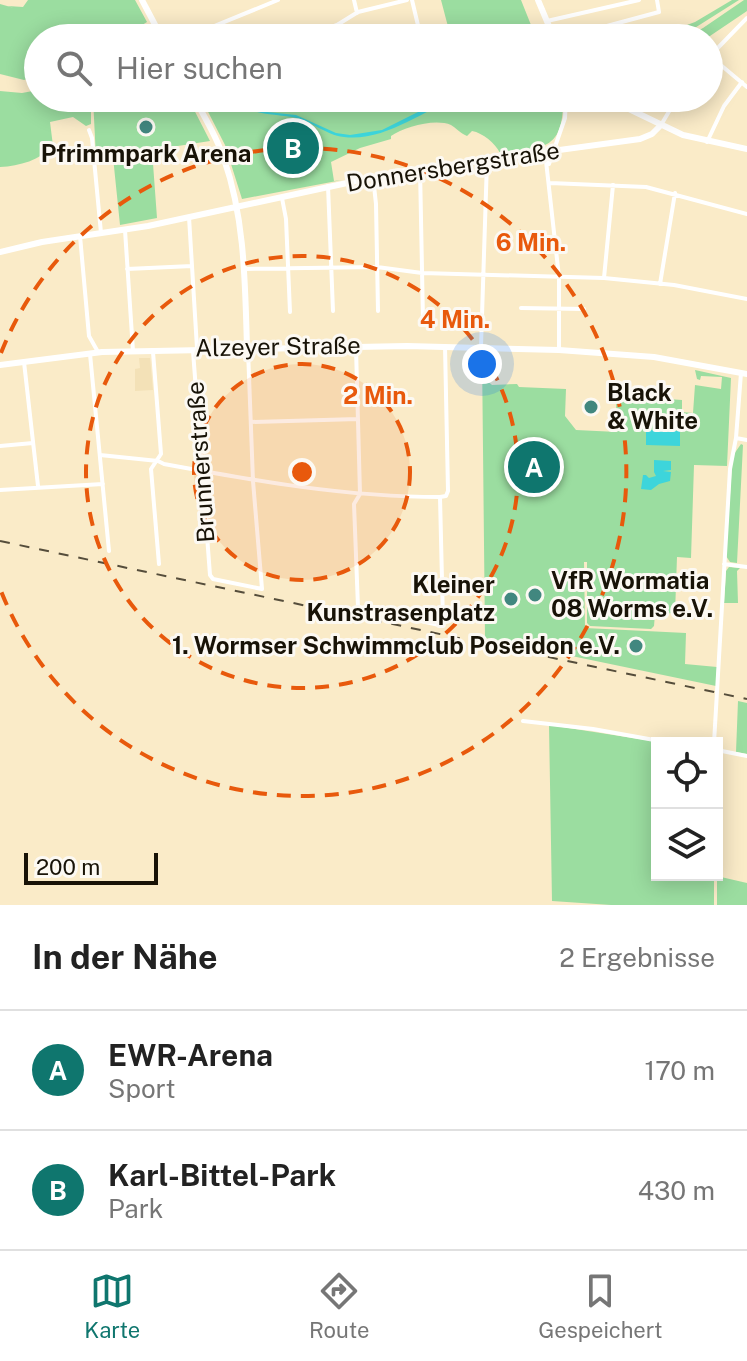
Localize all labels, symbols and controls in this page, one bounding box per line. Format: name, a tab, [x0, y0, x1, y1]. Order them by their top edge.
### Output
search box	[24, 24, 723, 112]
icon: search	[52, 46, 96, 90]
text: Hier suchen	[116, 50, 283, 86]
marker: Pfrimmpark Arena	[137, 118, 155, 136]
pin: B	[267, 118, 319, 178]
street label: Donnersbergstraße	[344, 135, 561, 197]
place label: Pfrimmpark Arena	[41, 139, 251, 167]
text: 6 Min.	[496, 228, 566, 256]
text: 4 Min.	[420, 305, 490, 333]
street label: Alzeyer Straße	[195, 331, 361, 361]
your location	[462, 344, 502, 384]
place label: Black & White	[607, 378, 698, 434]
street label: Brunnerstraße	[180, 381, 220, 544]
text: 2 Min.	[343, 381, 413, 409]
marker: Black & White	[582, 398, 600, 416]
pin: A	[508, 437, 560, 497]
centre of rings	[288, 458, 316, 486]
place label: VfR Wormatia 08 Worms e.V.	[551, 566, 713, 622]
place label: Kleiner Kunstrasenplatz	[306, 570, 495, 626]
marker: VfR Wormatia 08 Worms e.V.	[526, 586, 544, 604]
marker: Kleiner Kunstrasenplatz	[502, 590, 520, 608]
place label: 1. Wormser Schwimmclub Poseidon e.V.	[172, 631, 620, 659]
marker: 1. Wormser Schwimmclub Poseidon e.V.	[627, 637, 645, 655]
map controls	[651, 737, 723, 881]
button: locate	[651, 737, 723, 809]
button: layers	[651, 809, 723, 881]
scale bar	[24, 849, 158, 885]
text: 200 m	[36, 854, 100, 880]
text: In der Nähe	[32, 937, 218, 977]
text: 2 Ergebnisse	[559, 942, 715, 973]
text: EWR-Arena	[108, 1037, 273, 1073]
text: A	[49, 1055, 67, 1086]
text: 170 m	[645, 1055, 715, 1086]
text: Sport	[108, 1073, 176, 1104]
text: Karl-Bittel-Park	[108, 1157, 336, 1193]
text: B	[49, 1175, 67, 1206]
text: 430 m	[638, 1175, 715, 1206]
text: Park	[108, 1193, 163, 1224]
tab: Karte	[84, 1269, 140, 1343]
tab: Route	[309, 1269, 369, 1343]
tab: Gespeichert	[538, 1269, 663, 1343]

